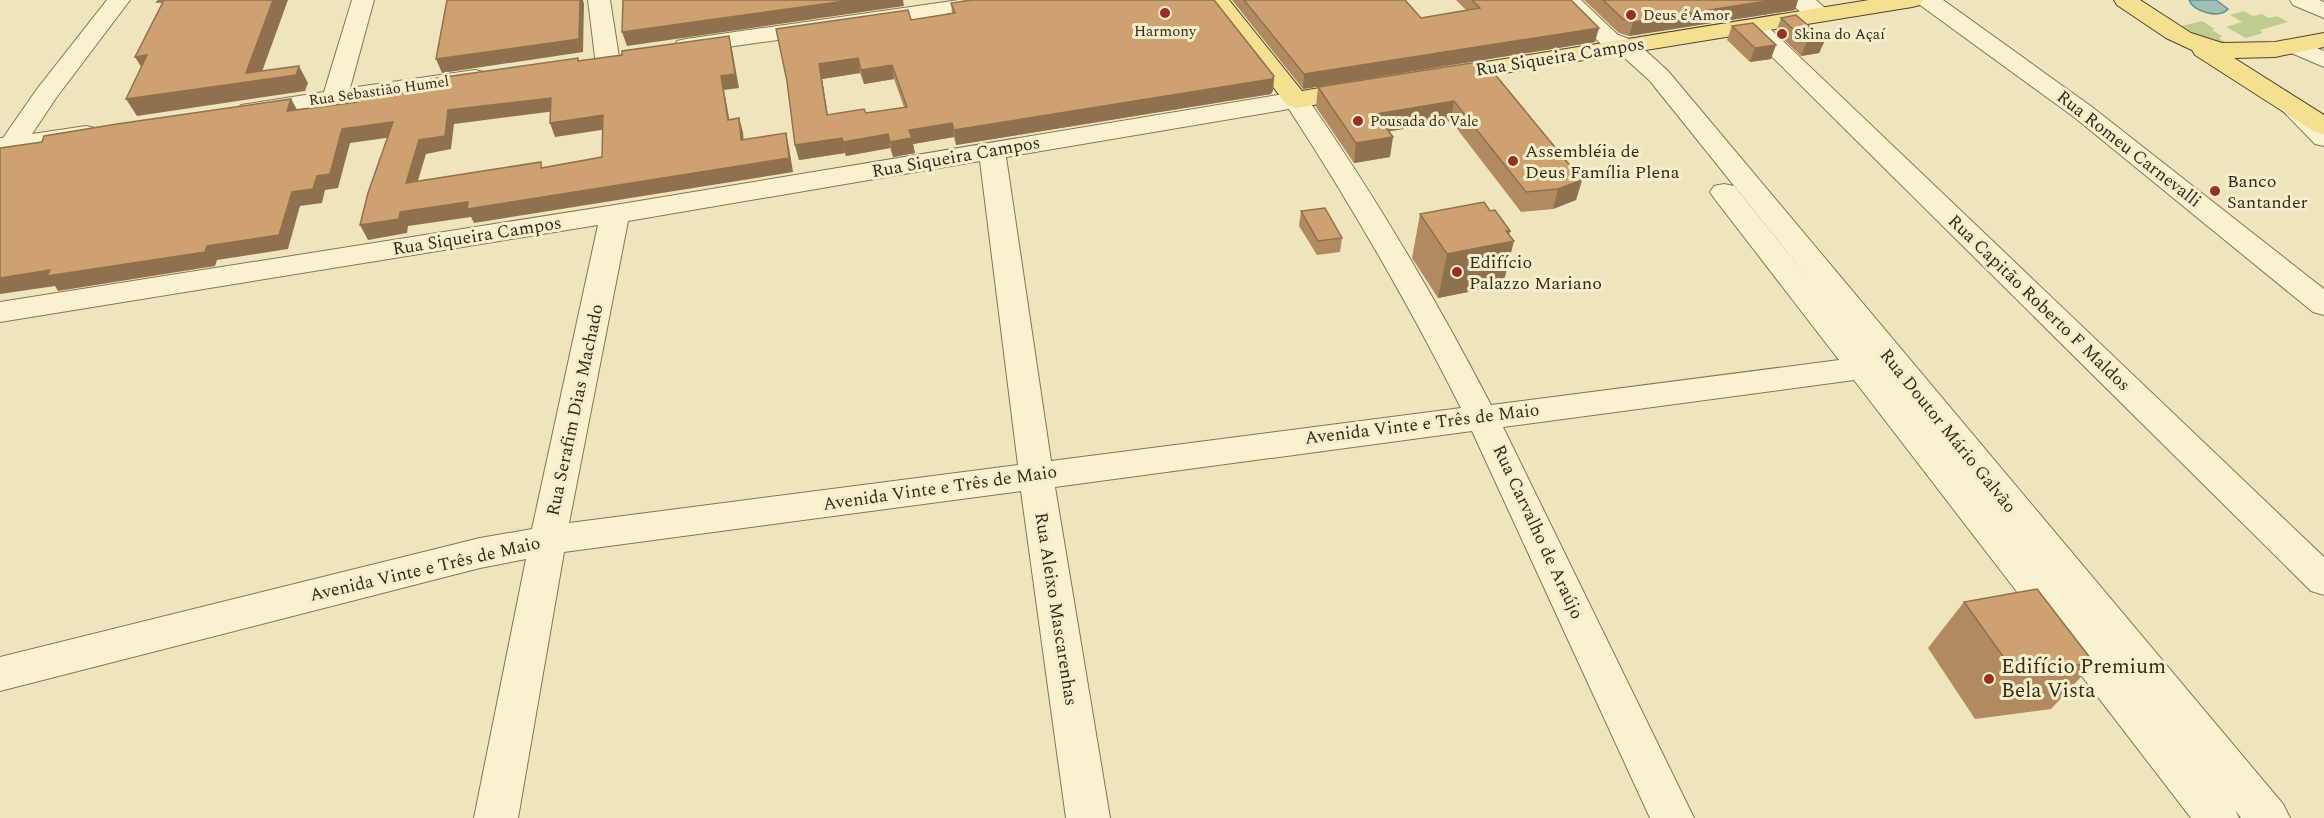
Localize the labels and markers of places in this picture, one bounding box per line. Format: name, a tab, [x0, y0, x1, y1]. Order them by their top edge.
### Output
place label: Deus é Amor	[1643, 4, 1730, 27]
marker: Harmony	[1158, 6, 1172, 20]
marker: Deus é Amor	[1624, 8, 1638, 22]
place label: Harmony	[1134, 20, 1197, 43]
place label: Skina do Açaí	[1794, 23, 1886, 46]
marker: Skina do Açaí	[1775, 27, 1789, 41]
place label: Pousada do Vale	[1370, 110, 1479, 133]
marker: Pousada do Vale	[1351, 114, 1365, 128]
place label: Assembléia de Deus Família Plena	[1525, 138, 1680, 186]
marker: Assembléia de Deus Família Plena	[1506, 154, 1520, 168]
place label: Banco Santander	[2227, 168, 2308, 216]
marker: Banco Santander	[2208, 184, 2222, 198]
place label: Edifício Palazzo Mariano	[1469, 249, 1602, 297]
marker: Edifício Palazzo Mariano	[1450, 265, 1464, 279]
place label: Edifício Premium Bela Vista	[2001, 651, 2166, 707]
marker: Edifício Premium Bela Vista	[1982, 672, 1996, 686]

